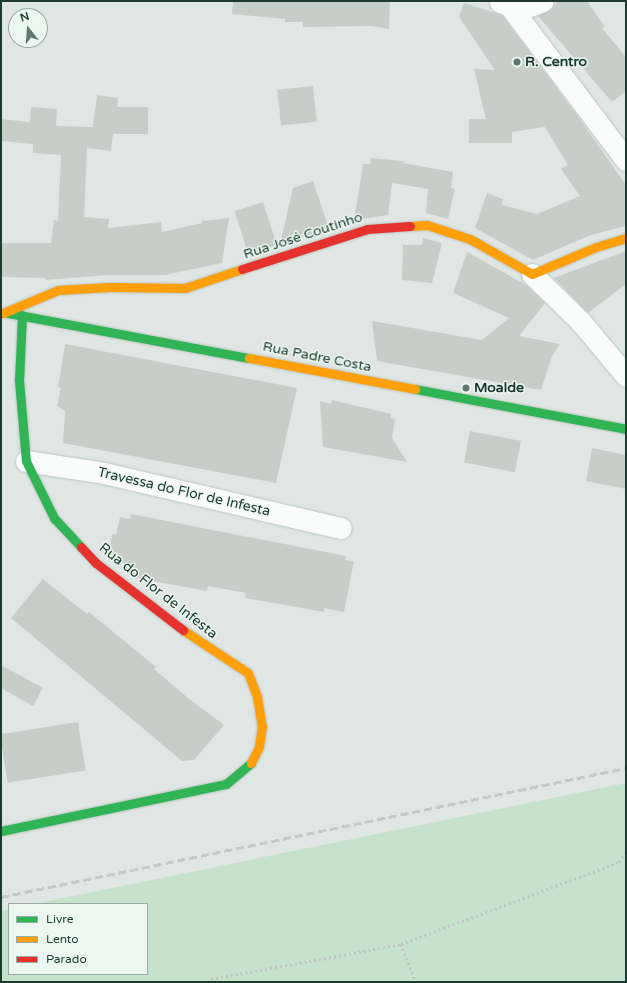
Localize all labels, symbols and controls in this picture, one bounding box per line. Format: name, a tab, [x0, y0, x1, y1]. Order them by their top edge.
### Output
north arrow	[8, 8, 48, 48]
text: N	[19, 9, 31, 25]
place label: R. Centro	[525, 54, 587, 70]
marker: R. Centro	[512, 57, 522, 67]
street label: Rua José Coutinho	[241, 209, 365, 263]
street label: Rua Padre Costa	[261, 338, 373, 376]
place label: Moalde	[474, 380, 524, 396]
marker: Moalde	[461, 383, 471, 393]
street label: Travessa do Flor de Infesta	[96, 464, 272, 520]
street label: Rua do Flor de Infesta	[95, 540, 221, 642]
legend	[8, 903, 148, 975]
text: Livre	[46, 912, 73, 926]
text: Lento	[46, 932, 79, 946]
text: Parado	[46, 952, 87, 966]

